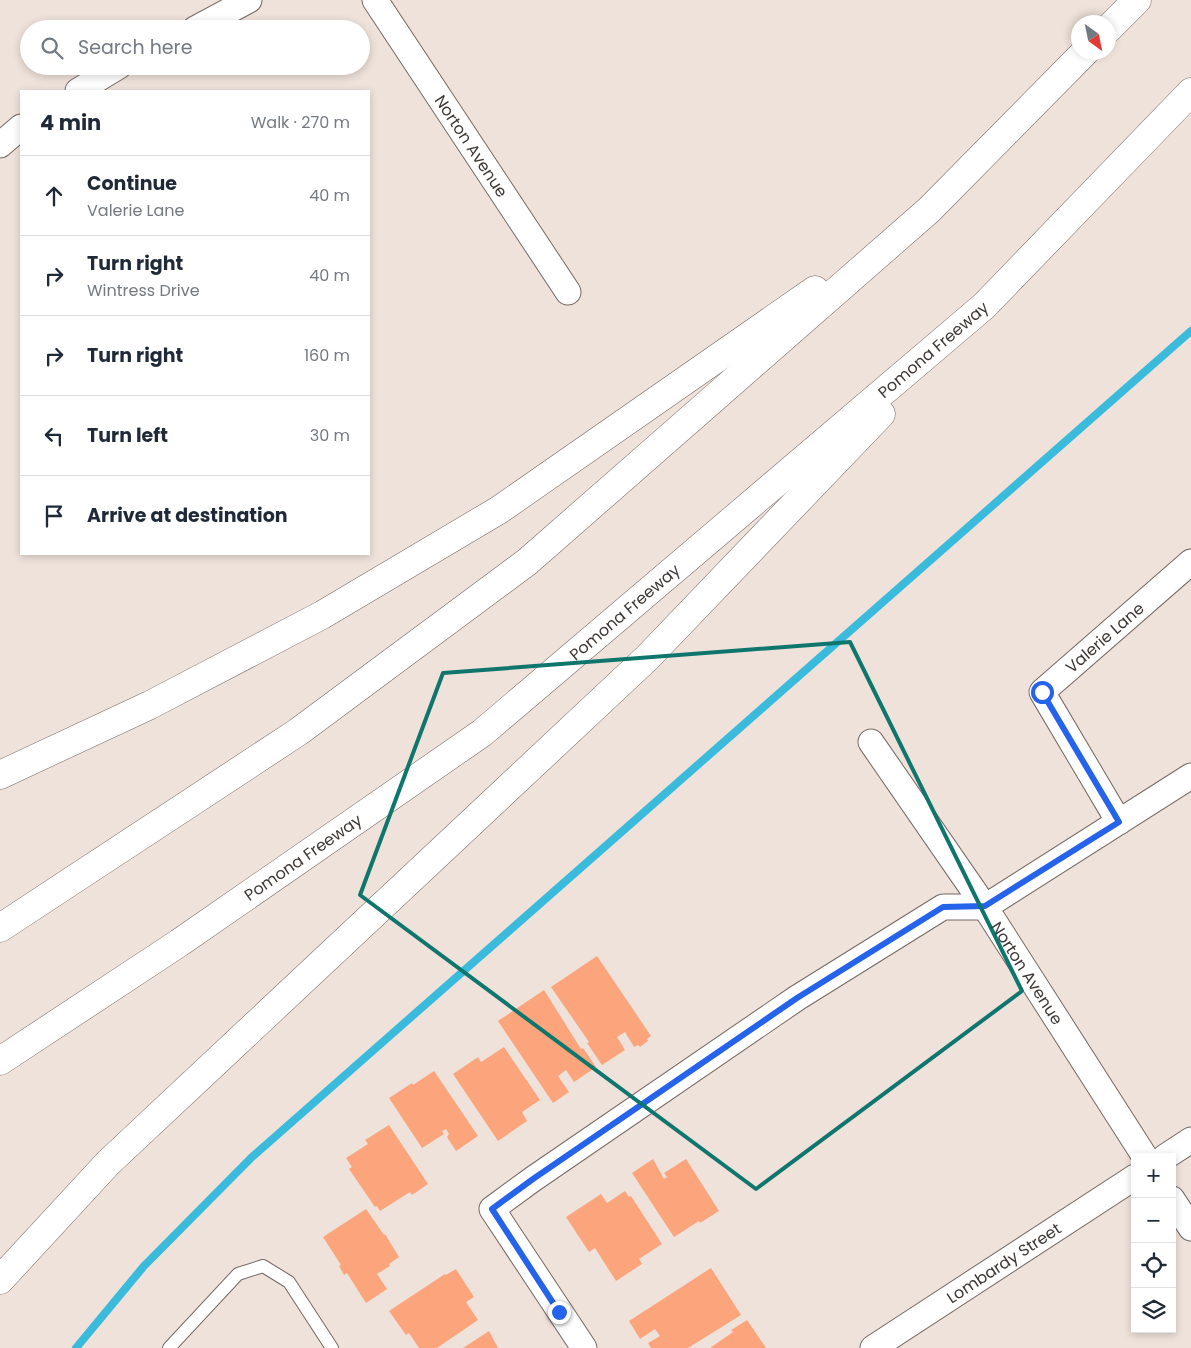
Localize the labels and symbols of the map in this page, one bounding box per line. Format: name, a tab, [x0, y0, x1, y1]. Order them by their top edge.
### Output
north arrow	[1071, 15, 1116, 60]
street label: Norton Avenue	[429, 91, 513, 202]
street label: Pomona Freeway	[873, 296, 993, 403]
street label: Pomona Freeway	[565, 559, 685, 666]
street label: Valerie Lane	[1060, 597, 1149, 679]
route start	[1031, 681, 1054, 704]
street label: Pomona Freeway	[240, 809, 367, 907]
street label: Norton Avenue	[985, 917, 1068, 1029]
street label: Lombardy Street	[942, 1217, 1066, 1309]
route end	[548, 1301, 571, 1324]

